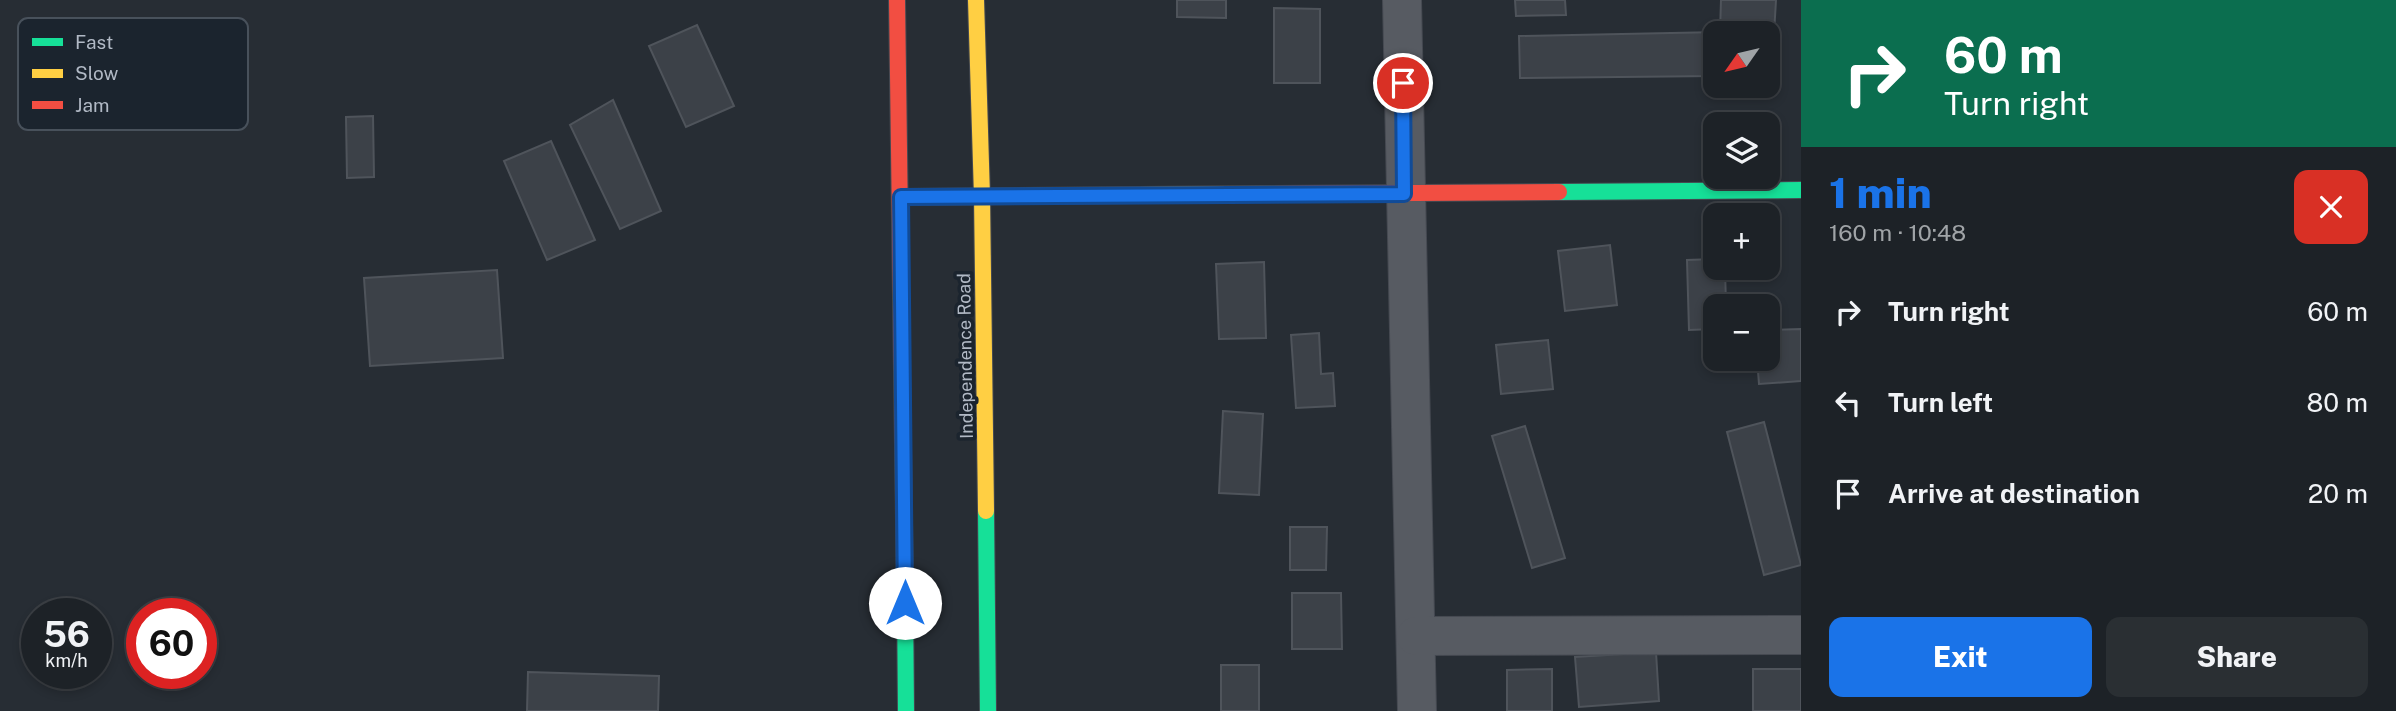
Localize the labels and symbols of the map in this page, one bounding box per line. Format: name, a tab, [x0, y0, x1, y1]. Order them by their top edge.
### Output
legend	[18, 18, 248, 130]
north arrow	[1703, 21, 1780, 98]
text: Fast	[75, 31, 113, 53]
pin	[1373, 53, 1433, 113]
text: Slow	[75, 62, 119, 84]
text: Jam	[75, 94, 109, 116]
street label: Independence Road	[953, 273, 977, 439]
position arrow	[868, 566, 942, 640]
speed limit sign: 60	[126, 598, 217, 689]

